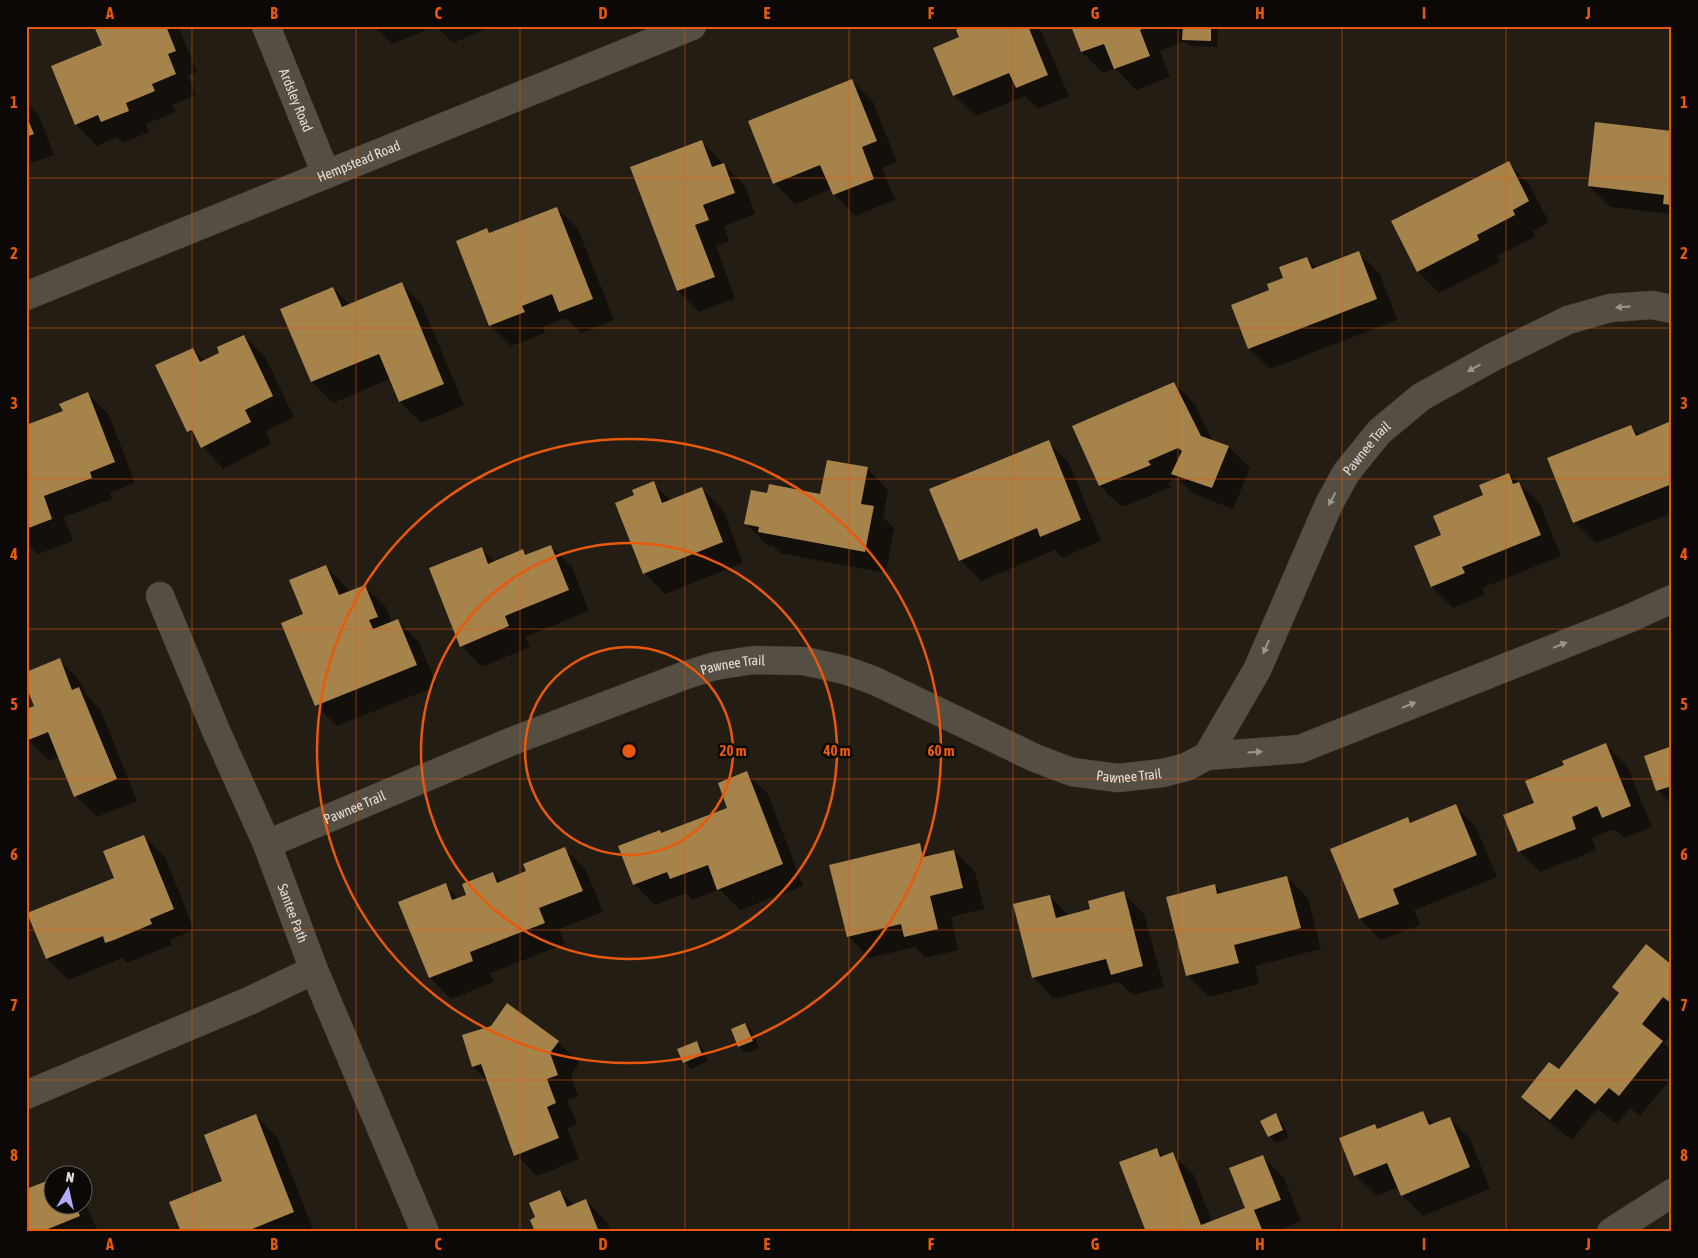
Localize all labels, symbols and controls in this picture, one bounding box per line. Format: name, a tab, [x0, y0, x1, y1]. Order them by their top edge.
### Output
text: A	[105, 4, 114, 22]
text: B	[270, 4, 278, 22]
text: C	[434, 4, 442, 22]
text: D	[599, 4, 608, 22]
text: E	[764, 4, 771, 22]
text: F	[928, 4, 935, 22]
text: G	[1091, 4, 1100, 22]
text: H	[1255, 4, 1265, 22]
text: I	[1422, 4, 1426, 22]
text: J	[1584, 4, 1591, 22]
street label: Ardsley Road	[276, 66, 316, 134]
text: 1	[10, 93, 18, 111]
text: 1	[1680, 93, 1688, 111]
street label: Hempstead Road	[315, 137, 403, 185]
text: 2	[10, 244, 18, 262]
text: 2	[1680, 244, 1688, 262]
one-way arrow	[1615, 303, 1631, 311]
one-way arrow	[1467, 364, 1481, 372]
text: 3	[10, 394, 18, 412]
text: 3	[1680, 394, 1688, 412]
street label: Pawnee Trail	[1339, 418, 1394, 478]
one-way arrow	[1327, 492, 1336, 505]
text: 4	[9, 545, 18, 563]
text: 4	[1679, 545, 1688, 563]
one-way arrow	[1262, 640, 1270, 655]
one-way arrow	[1553, 641, 1567, 649]
street label: Pawnee Trail	[698, 652, 765, 678]
text: 5	[10, 695, 18, 713]
text: 5	[1680, 695, 1688, 713]
one-way arrow	[1402, 701, 1416, 709]
centre of rings	[620, 742, 638, 760]
text: 20 m	[720, 742, 747, 759]
text: 40 m	[823, 742, 851, 759]
text: 60 m	[928, 742, 955, 759]
one-way arrow	[1247, 748, 1263, 756]
street label: Pawnee Trail	[1095, 765, 1162, 786]
street label: Pawnee Trail	[321, 787, 388, 827]
text: 6	[10, 845, 18, 863]
text: 6	[1680, 845, 1688, 863]
street label: Santee Path	[275, 882, 311, 945]
text: 7	[10, 996, 18, 1014]
text: 7	[1680, 996, 1688, 1014]
text: 8	[10, 1146, 18, 1164]
text: 8	[1680, 1146, 1688, 1164]
north arrow	[42, 1166, 92, 1216]
text: N	[65, 1169, 75, 1186]
text: A	[105, 1235, 114, 1253]
text: B	[270, 1235, 278, 1253]
text: C	[434, 1235, 442, 1253]
text: D	[599, 1235, 608, 1253]
text: E	[764, 1235, 771, 1253]
text: F	[928, 1235, 935, 1253]
text: G	[1091, 1235, 1100, 1253]
text: H	[1255, 1235, 1265, 1253]
text: I	[1422, 1235, 1426, 1253]
text: J	[1584, 1235, 1591, 1253]

